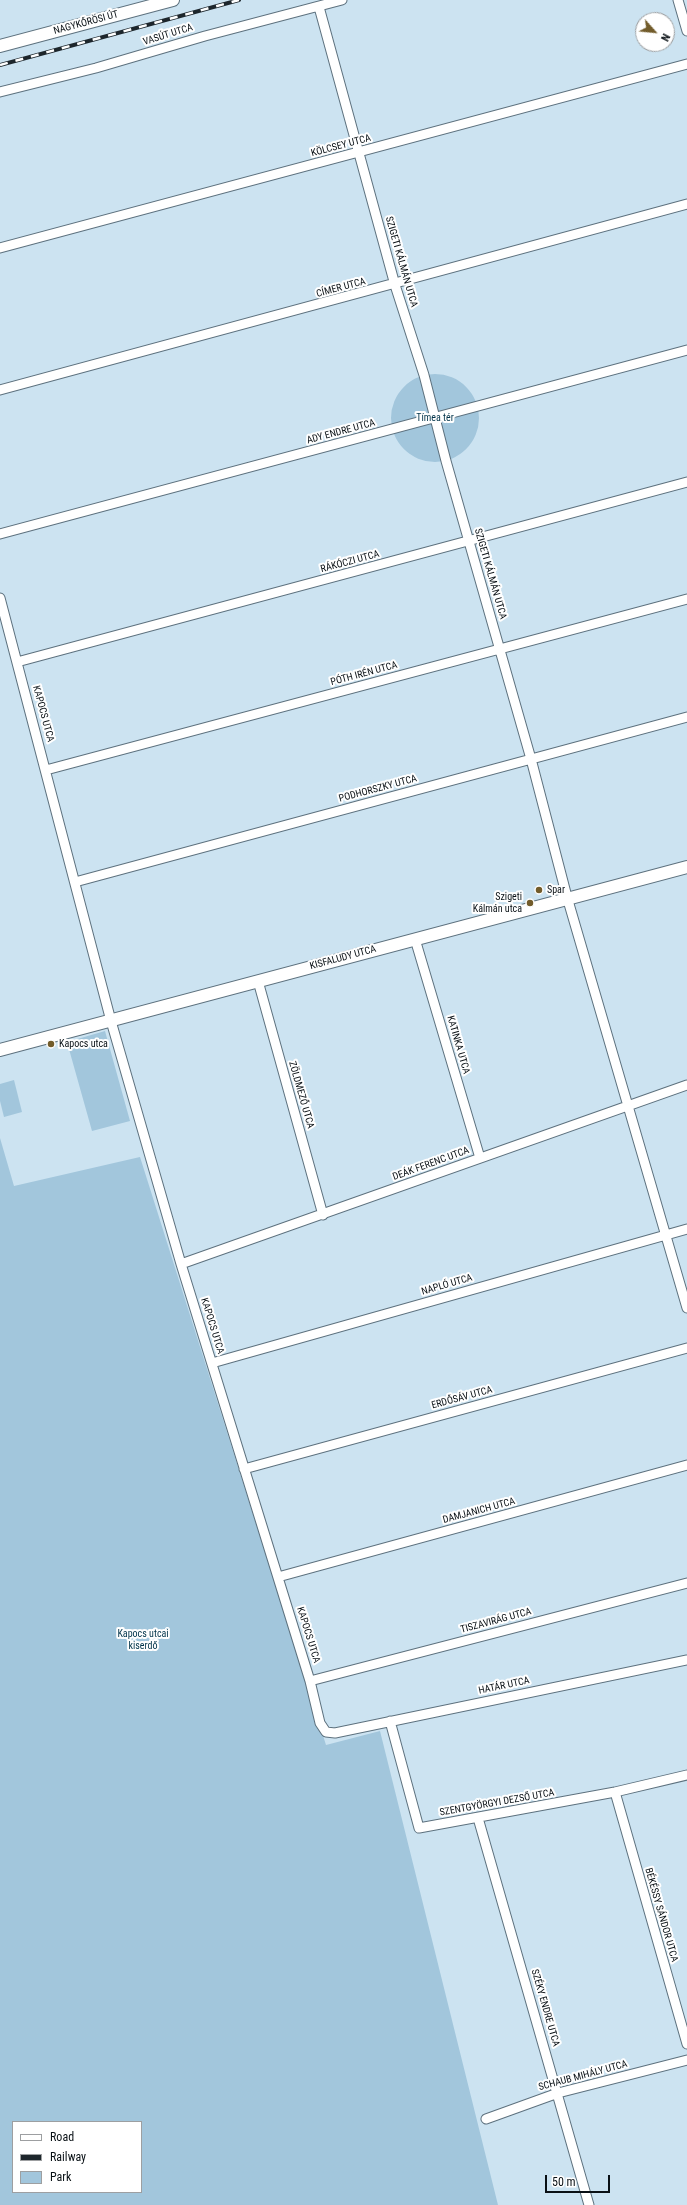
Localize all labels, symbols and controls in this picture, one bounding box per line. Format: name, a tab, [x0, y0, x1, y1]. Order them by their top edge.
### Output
street label: NAGYKŐRÖSI ÚT	[52, 9, 120, 37]
north arrow	[635, 12, 675, 52]
street label: VASÚT UTCA	[142, 22, 194, 48]
text: N	[658, 31, 673, 43]
street label: KÖLCSEY UTCA	[310, 132, 372, 160]
street label: SZIGETI KÁLMÁN UTCA	[382, 215, 420, 309]
street label: CÍMER UTCA	[315, 276, 367, 300]
park label: Tímea tér	[416, 412, 454, 424]
street label: ADY ENDRE UTCA	[305, 417, 377, 447]
street label: SZIGETI KÁLMÁN UTCA	[471, 527, 509, 621]
street label: RÁKÓCZI UTCA	[319, 548, 381, 576]
street label: PÓTH IRÉN UTCA	[329, 659, 399, 689]
street label: KAPOCS UTCA	[30, 684, 56, 744]
street label: PODHORSZKY UTCA	[338, 773, 418, 805]
place label: Spar	[547, 884, 565, 896]
marker: Spar	[534, 885, 544, 895]
place label: Szigeti Kálmán utca	[473, 891, 522, 914]
marker: Szigeti Kálmán utca	[525, 898, 535, 908]
street label: KISFALUDY UTCA	[309, 943, 377, 973]
street label: KATINKA UTCA	[444, 1014, 472, 1076]
place label: Kapocs utca	[59, 1038, 108, 1050]
marker: Kapocs utca	[46, 1039, 56, 1049]
street label: ZÖLDMEZŐ UTCA	[286, 1060, 316, 1130]
street label: DEÁK FERENC UTCA	[391, 1145, 471, 1183]
street label: NAPLÓ UTCA	[420, 1272, 474, 1298]
street label: KAPOCS UTCA	[198, 1296, 226, 1356]
street label: ERDŐSÁV UTCA	[430, 1384, 494, 1412]
street label: DAMJANICH UTCA	[442, 1496, 516, 1526]
street label: KAPOCS UTCA	[294, 1605, 322, 1665]
street label: TISZAVIRÁG UTCA	[459, 1606, 533, 1636]
park label: Kapocs utcai kiserdő	[117, 1628, 169, 1652]
street label: HATÁR UTCA	[477, 1675, 531, 1697]
street label: SZENTGYÖRGYI DEZSŐ UTCA	[439, 1787, 555, 1819]
street label: BÉKÉSSY SÁNDOR UTCA	[642, 1867, 680, 1963]
street label: SZÉKY ENDRE UTCA	[528, 1968, 562, 2048]
street label: SCHAUB MIHÁLY UTCA	[537, 2058, 629, 2094]
legend	[12, 2121, 142, 2193]
text: Road	[50, 2130, 74, 2144]
text: Railway	[50, 2150, 86, 2164]
scale bar	[547, 2167, 612, 2193]
text: Park	[50, 2170, 71, 2184]
text: 50 m	[552, 2175, 576, 2189]

